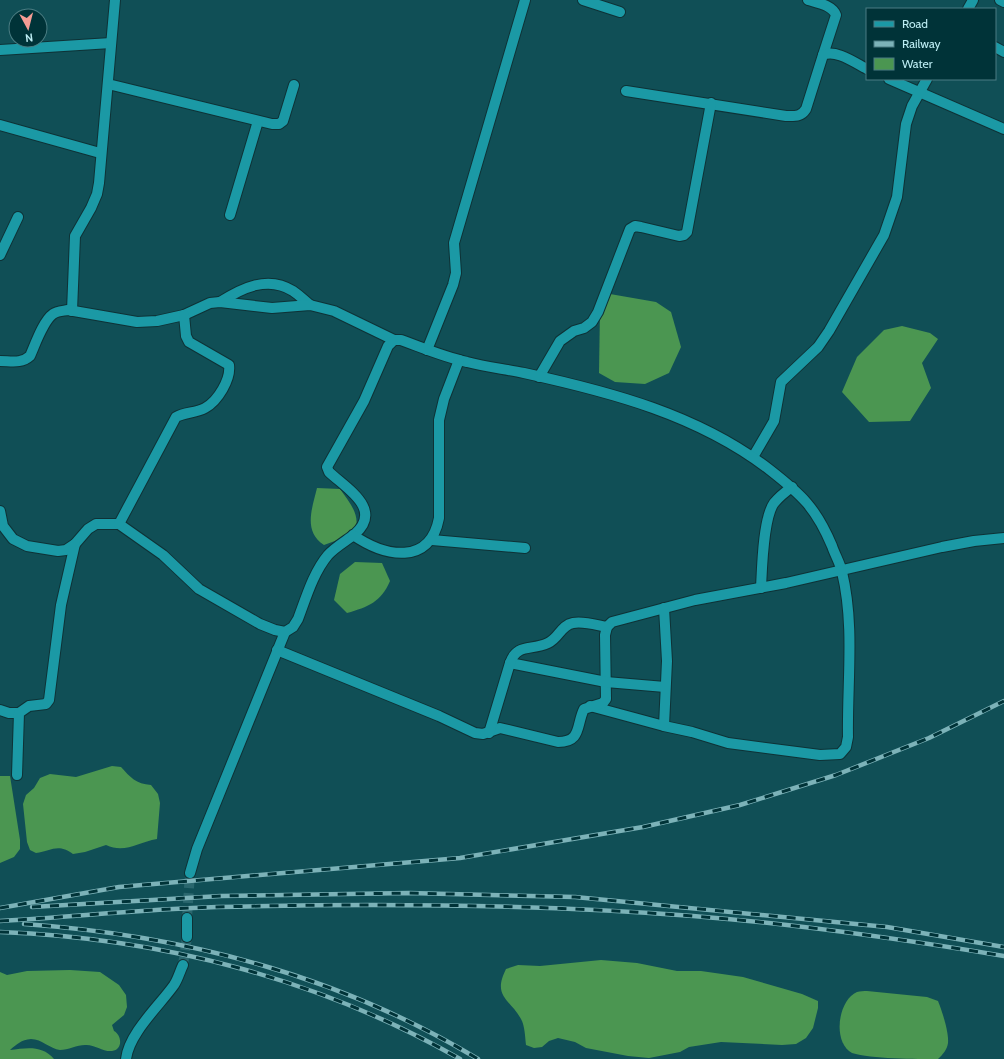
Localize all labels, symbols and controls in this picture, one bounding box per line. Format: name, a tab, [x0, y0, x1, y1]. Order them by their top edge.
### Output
north arrow	[8, 8, 48, 48]
legend	[866, 8, 996, 80]
text: Road	[902, 16, 928, 31]
text: N	[25, 31, 34, 45]
text: Railway	[902, 36, 940, 51]
text: Water	[902, 56, 933, 71]

